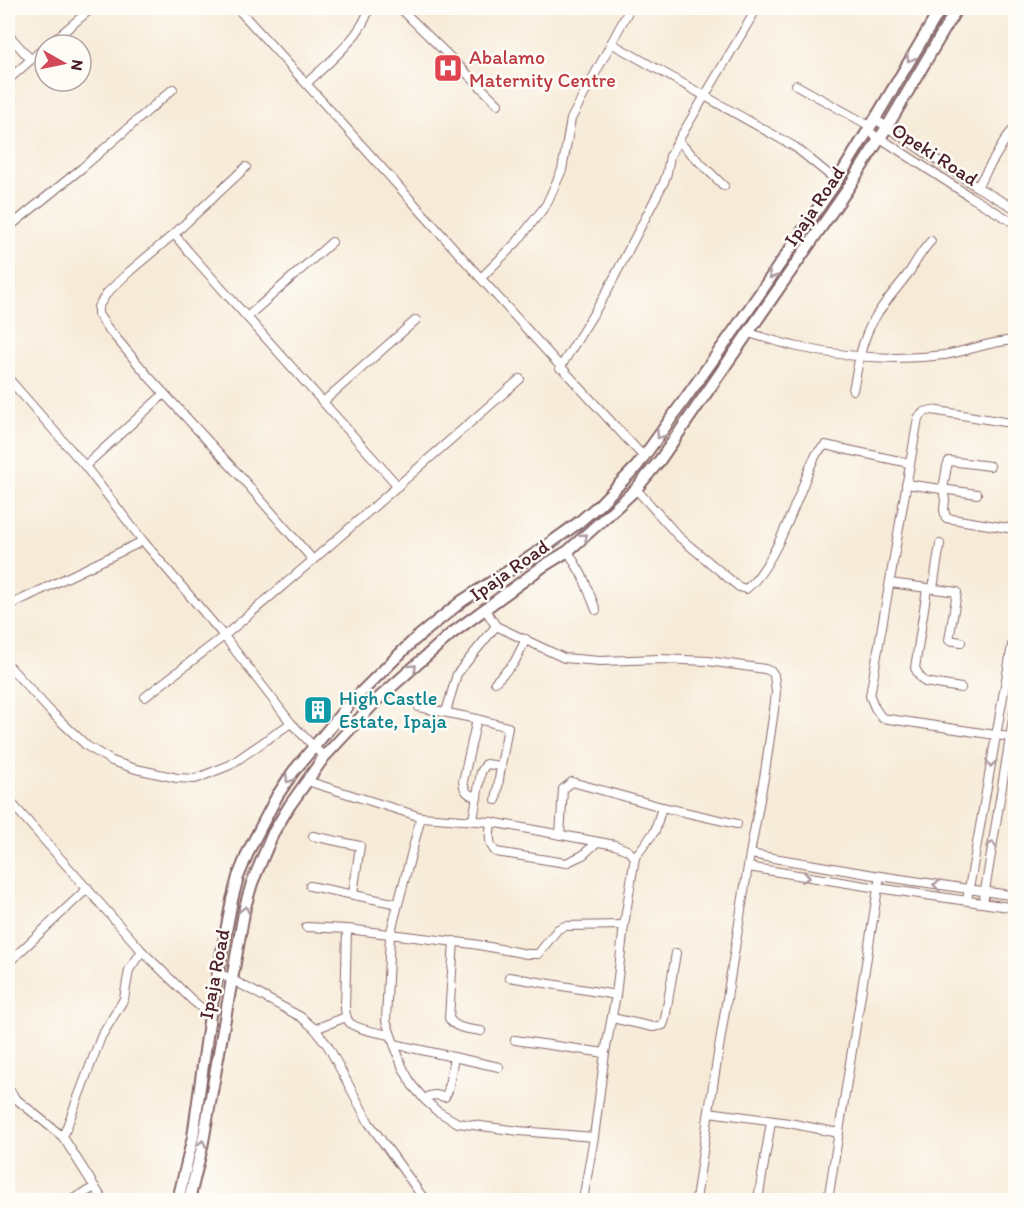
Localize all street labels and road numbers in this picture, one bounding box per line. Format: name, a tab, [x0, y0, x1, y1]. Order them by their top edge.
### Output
street label: Opeki Road	[887, 117, 983, 191]
street label: Ipaja Road	[779, 161, 850, 251]
street label: Ipaja Road	[465, 534, 553, 606]
street label: Ipaja Road	[194, 927, 235, 1021]

